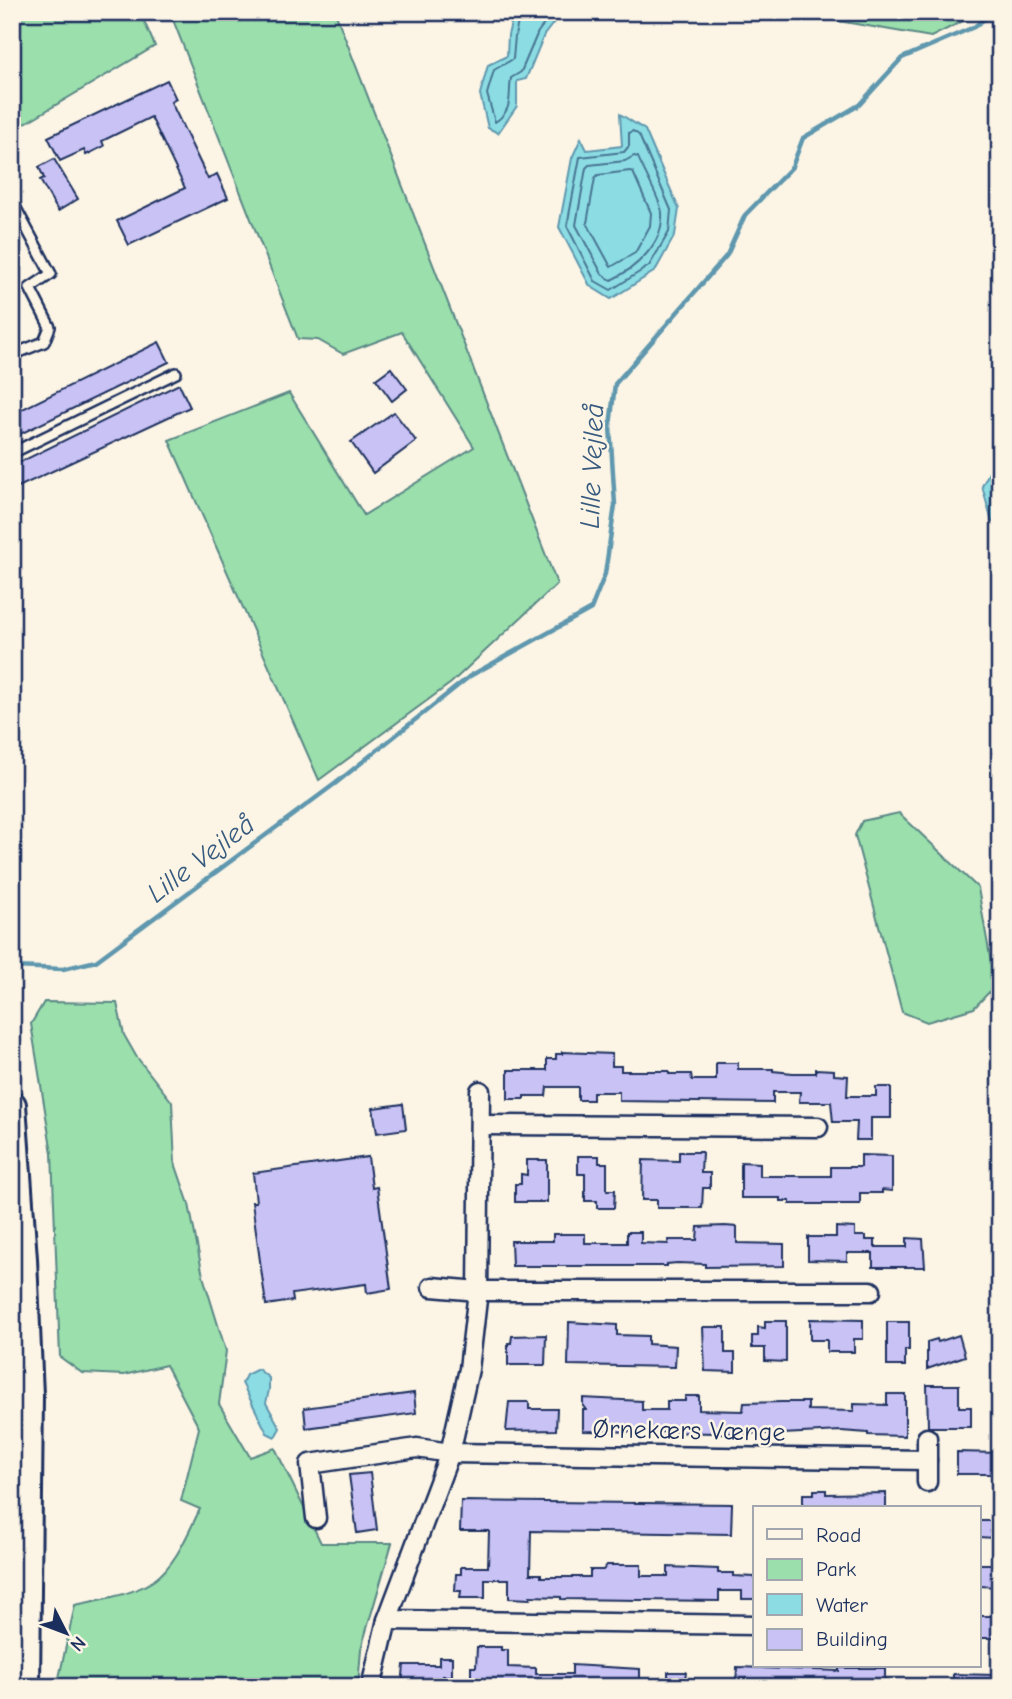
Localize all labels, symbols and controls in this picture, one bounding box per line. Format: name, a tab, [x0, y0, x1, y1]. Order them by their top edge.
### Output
water label: Lille Vejleå	[574, 403, 610, 529]
water label: Lille Vejleå	[141, 808, 260, 909]
street label: Ørnekærs Vænge	[592, 1414, 786, 1448]
legend	[753, 1506, 981, 1668]
text: Road	[816, 1523, 861, 1547]
text: Park	[816, 1557, 856, 1581]
text: Water	[816, 1593, 869, 1617]
north arrow	[32, 1598, 102, 1668]
text: Building	[816, 1627, 888, 1651]
text: N	[66, 1632, 90, 1656]

